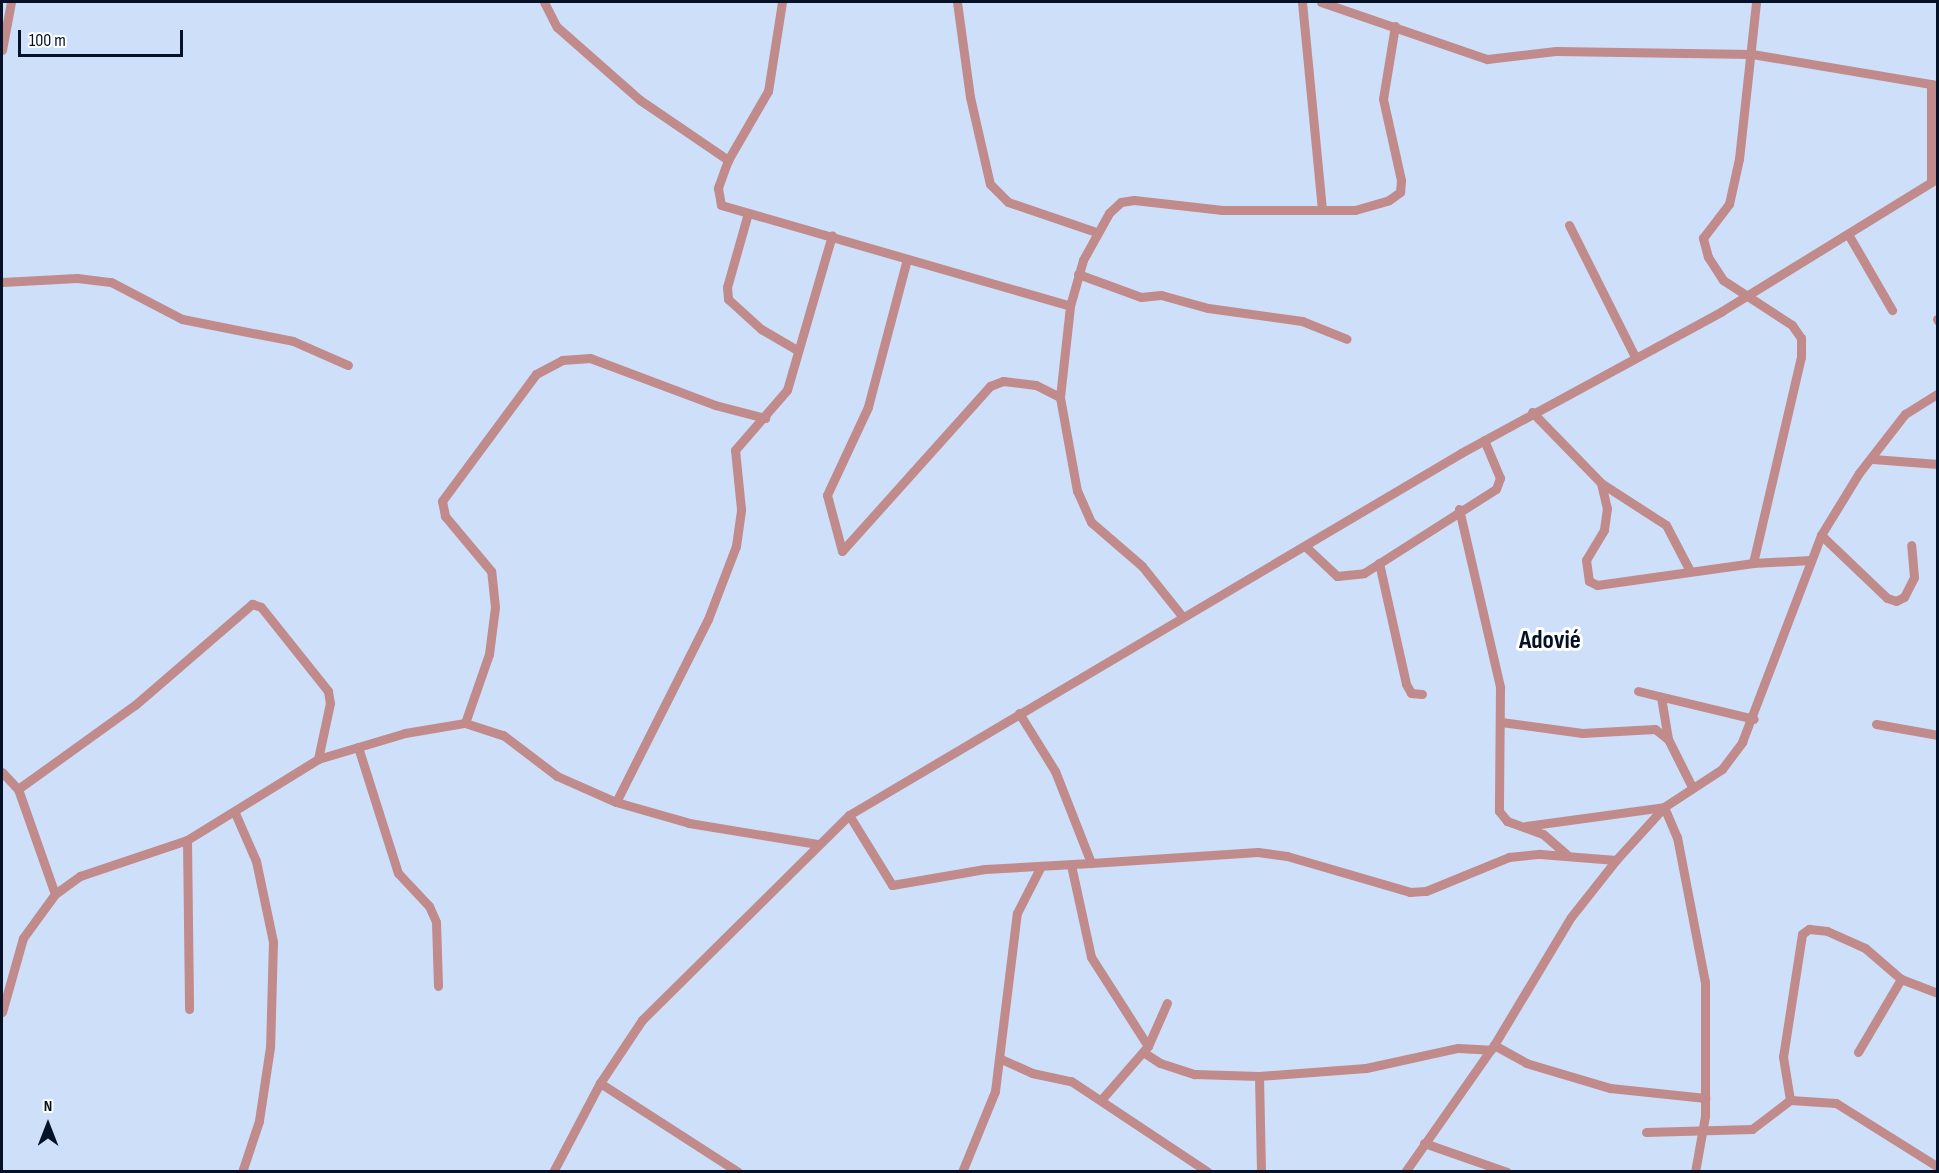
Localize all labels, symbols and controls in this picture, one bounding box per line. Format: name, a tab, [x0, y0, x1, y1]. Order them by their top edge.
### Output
scale bar	[21, 18, 186, 56]
text: 100 m	[29, 30, 66, 51]
district label: Adovié	[1519, 625, 1581, 657]
north arrow	[18, 1095, 78, 1155]
text: N	[44, 1097, 52, 1116]

